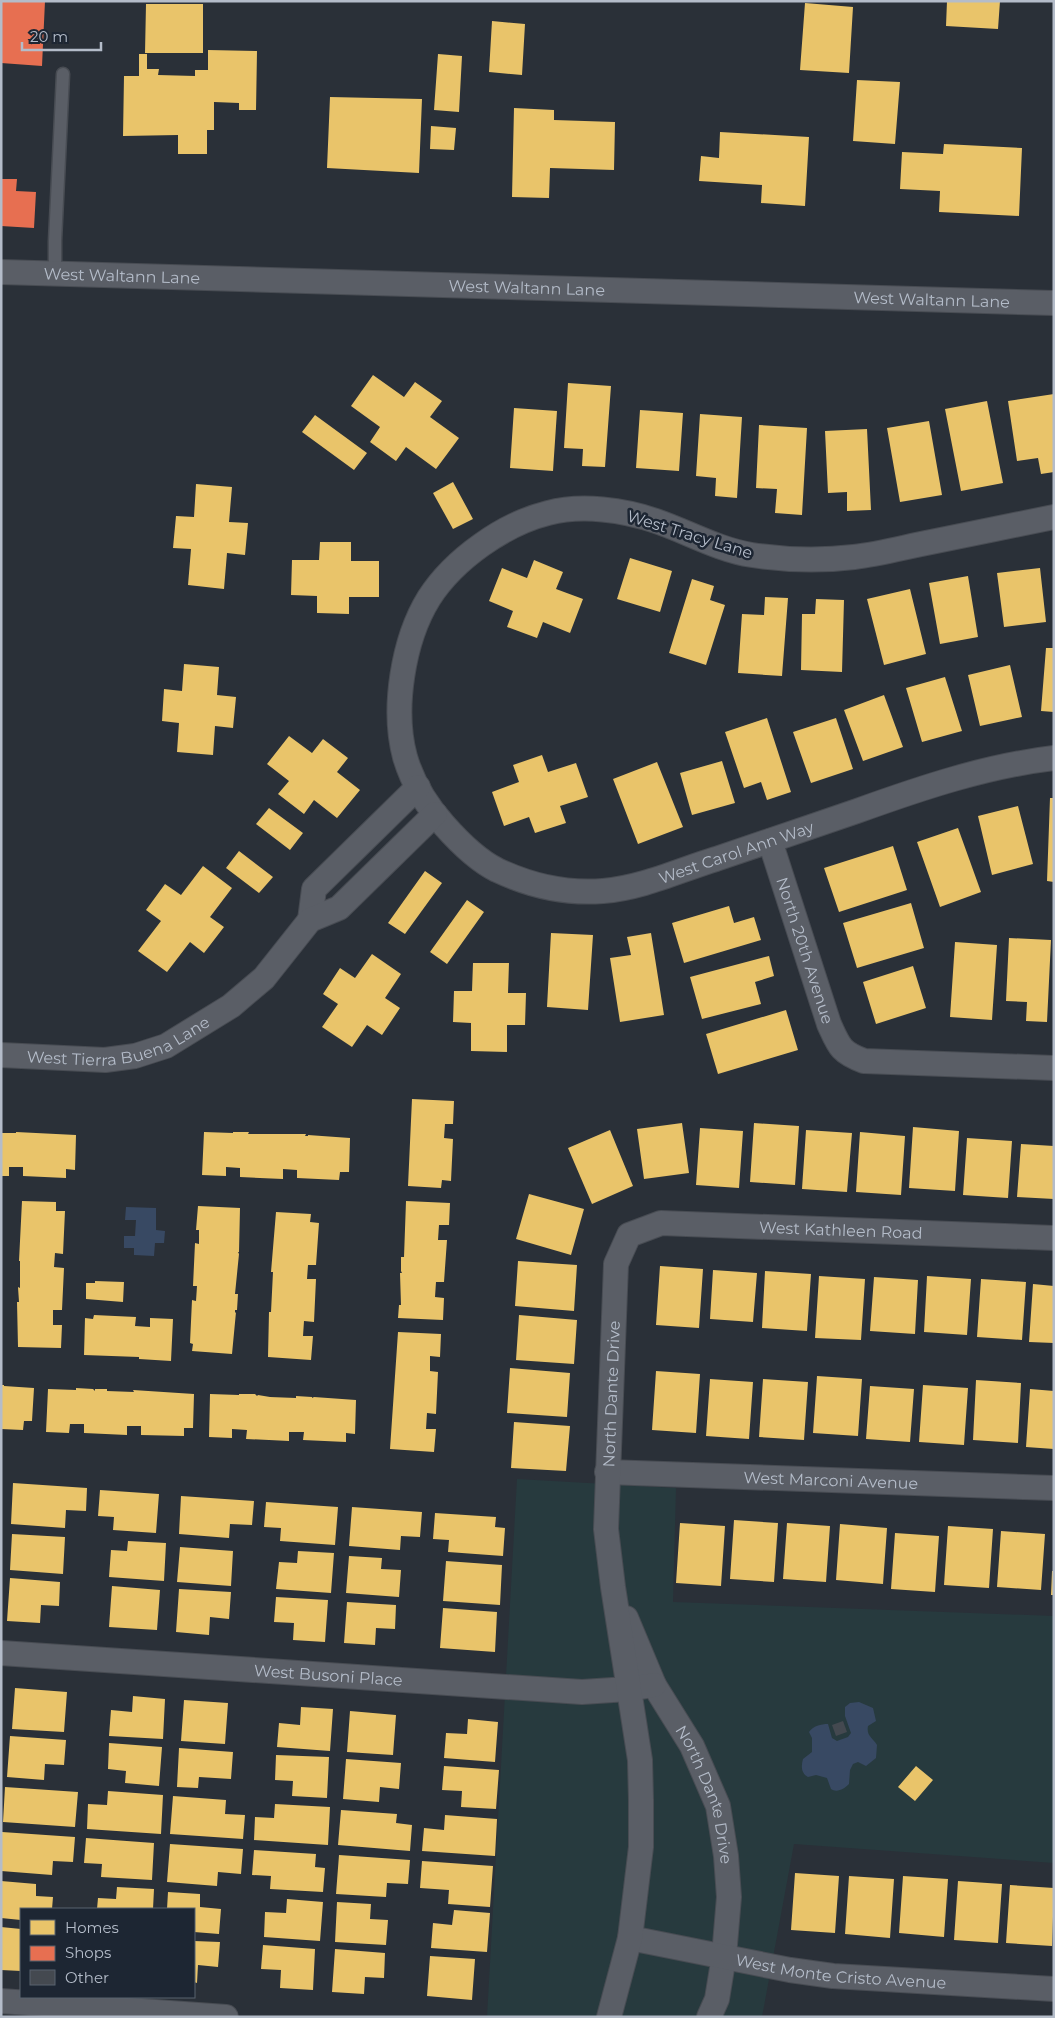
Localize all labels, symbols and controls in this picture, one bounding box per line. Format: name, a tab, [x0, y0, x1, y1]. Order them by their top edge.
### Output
scale bar	[22, 20, 101, 52]
text: 20 m	[30, 27, 68, 46]
street label: West Waltann Lane	[43, 264, 200, 288]
street label: West Waltann Lane	[448, 276, 605, 300]
street label: West Waltann Lane	[853, 288, 1010, 312]
street label: West Tracy Lane	[625, 506, 755, 563]
street label: West Carol Ann Way	[656, 817, 817, 888]
street label: North 20th Avenue	[772, 875, 837, 1026]
street label: West Tierra Buena Lane	[26, 1013, 213, 1070]
street label: West Kathleen Road	[759, 1218, 923, 1243]
street label: North Dante Drive	[599, 1320, 624, 1468]
street label: West Marconi Avenue	[743, 1468, 918, 1493]
street label: West Busoni Place	[253, 1661, 403, 1690]
street label: North Dante Drive	[671, 1722, 736, 1865]
legend	[20, 1908, 195, 1998]
text: Homes	[65, 1918, 119, 1937]
text: Shops	[65, 1943, 111, 1962]
street label: West Monte Cristo Avenue	[734, 1950, 947, 1993]
text: Other	[65, 1968, 109, 1987]

